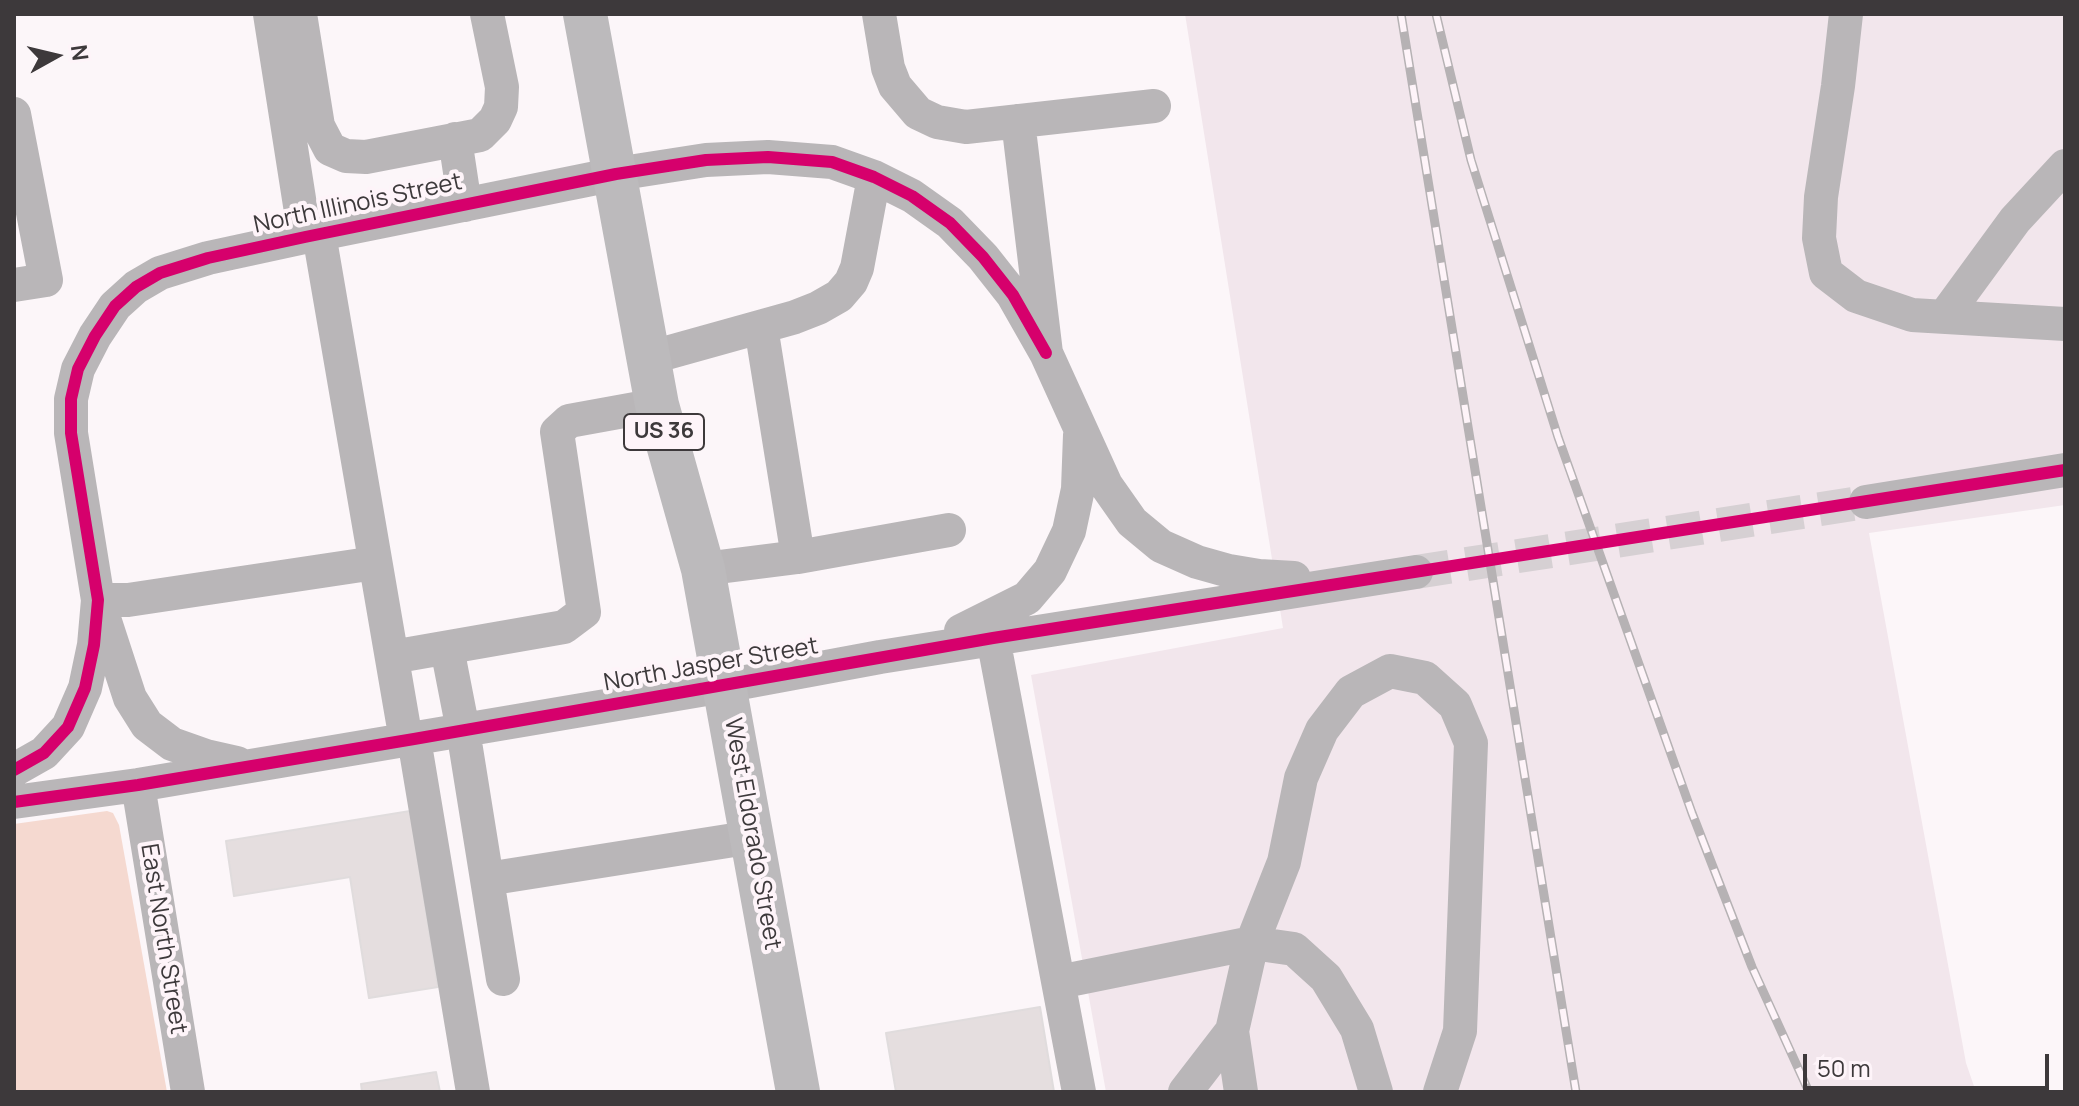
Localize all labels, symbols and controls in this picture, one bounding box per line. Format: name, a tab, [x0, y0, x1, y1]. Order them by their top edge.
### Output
north arrow	[16, 16, 96, 96]
text: N	[64, 43, 96, 63]
street label: North Illinois Street	[251, 168, 465, 240]
road number: US 36	[624, 414, 704, 450]
street label: North Jasper Street	[602, 632, 820, 698]
street label: West Eldorado Street	[717, 716, 787, 952]
street label: East North Street	[134, 842, 192, 1036]
scale bar	[1807, 1038, 2053, 1088]
text: 50 m	[1817, 1051, 1871, 1084]

